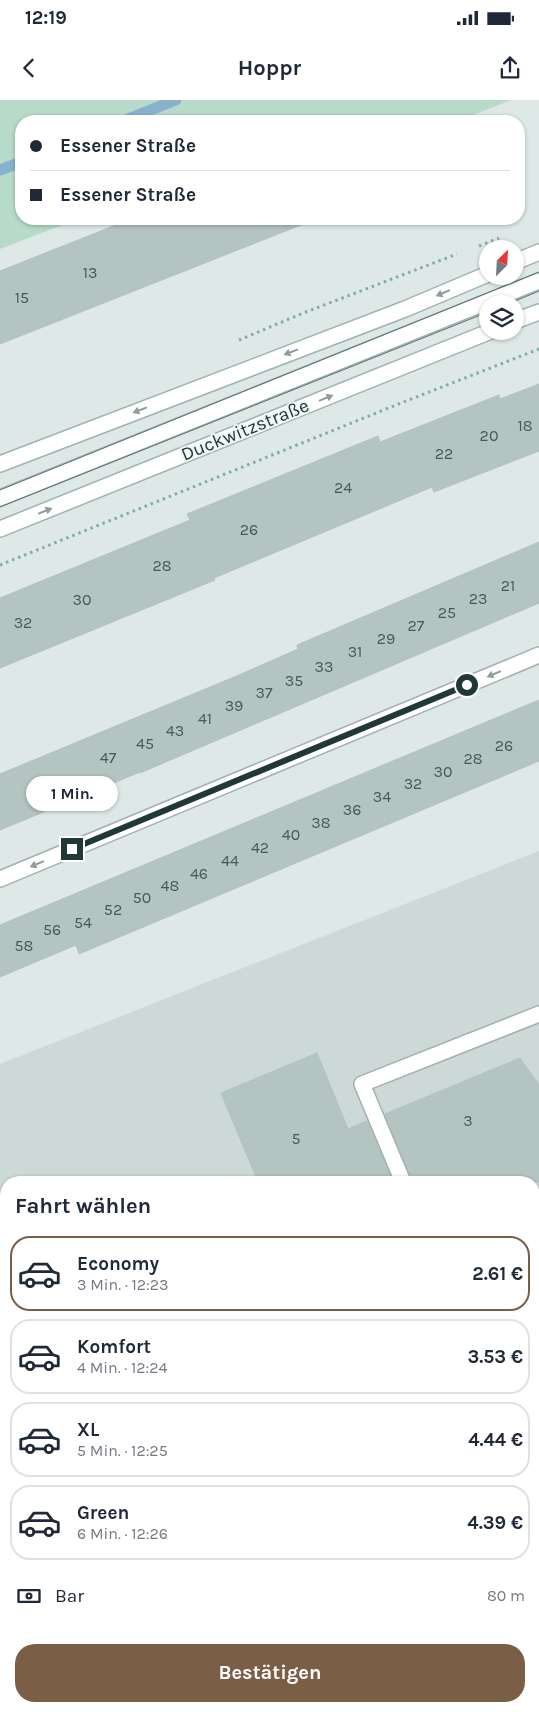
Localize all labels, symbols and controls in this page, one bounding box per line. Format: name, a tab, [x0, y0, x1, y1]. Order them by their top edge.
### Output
text: 12:19	[25, 7, 67, 29]
icon: back	[15, 54, 43, 82]
icon: share	[496, 54, 524, 82]
text: Hoppr	[238, 55, 301, 81]
text: Essener Straße	[60, 135, 196, 157]
text: Essener Straße	[60, 184, 196, 206]
north arrow	[479, 240, 524, 285]
map controls	[479, 240, 524, 340]
house number: 13	[83, 263, 97, 282]
house number: 15	[15, 288, 29, 307]
one-way arrow	[436, 290, 450, 298]
button: layers	[479, 295, 524, 340]
one-way arrow	[284, 349, 299, 357]
one-way arrow	[319, 393, 333, 401]
street label: Duckwitzstraße	[178, 394, 312, 466]
one-way arrow	[132, 407, 147, 414]
house number: 18	[517, 416, 533, 435]
house number: 20	[480, 426, 498, 445]
house number: 22	[435, 444, 453, 463]
house number: 24	[334, 478, 352, 497]
one-way arrow	[38, 506, 52, 514]
house number: 26	[240, 520, 258, 539]
house number: 28	[152, 556, 172, 575]
house number: 21	[501, 576, 515, 595]
house number: 23	[469, 589, 487, 608]
house number: 30	[73, 590, 91, 609]
house number: 25	[438, 603, 456, 622]
house number: 32	[14, 613, 32, 632]
house number: 27	[408, 616, 425, 635]
house number: 29	[377, 629, 395, 648]
house number: 31	[348, 642, 362, 661]
house number: 33	[315, 657, 333, 676]
one-way arrow	[486, 670, 501, 678]
house number: 35	[285, 671, 303, 690]
route start	[456, 674, 478, 696]
house number: 37	[256, 683, 273, 702]
house number: 39	[225, 696, 243, 715]
house number: 41	[198, 709, 212, 728]
house number: 43	[166, 721, 184, 740]
house number: 45	[136, 734, 154, 753]
house number: 26	[495, 736, 513, 755]
house number: 47	[100, 748, 117, 767]
house number: 28	[463, 749, 483, 768]
house number: 30	[434, 762, 452, 781]
house number: 32	[404, 774, 422, 793]
callout: 1 Min.	[26, 776, 118, 812]
text: 1 Min.	[51, 784, 93, 803]
house number: 34	[373, 787, 391, 806]
house number: 36	[343, 800, 361, 819]
house number: 38	[311, 813, 331, 832]
house number: 40	[282, 825, 300, 844]
route end	[61, 838, 83, 860]
house number: 42	[251, 838, 269, 857]
house number: 44	[221, 851, 239, 870]
one-way arrow	[30, 860, 44, 868]
house number: 46	[190, 864, 208, 883]
house number: 48	[161, 876, 179, 895]
house number: 50	[133, 888, 151, 907]
house number: 52	[104, 900, 122, 919]
house number: 54	[74, 913, 92, 932]
house number: 56	[43, 920, 61, 939]
house number: 58	[15, 936, 33, 955]
house number: 3	[463, 1111, 473, 1130]
house number: 5	[291, 1129, 301, 1148]
text: Fahrt wählen	[15, 1193, 151, 1219]
icon: car	[17, 1251, 62, 1296]
text: Economy	[77, 1253, 159, 1275]
text: 2.61 €	[472, 1263, 523, 1285]
text: 3 Min. · 12:23	[77, 1275, 169, 1294]
icon: car	[17, 1334, 62, 1379]
text: Komfort	[77, 1336, 151, 1358]
text: 3.53 €	[467, 1346, 523, 1368]
text: 4 Min. · 12:24	[77, 1358, 167, 1377]
icon: car	[17, 1417, 62, 1462]
text: XL	[77, 1419, 99, 1441]
text: 4.44 €	[468, 1429, 523, 1451]
text: 5 Min. · 12:25	[77, 1441, 168, 1460]
icon: car	[17, 1500, 62, 1545]
text: Green	[77, 1502, 129, 1524]
text: 4.39 €	[467, 1512, 523, 1534]
text: 6 Min. · 12:26	[77, 1524, 168, 1543]
icon: cash	[15, 1582, 43, 1610]
text: Bar	[55, 1585, 84, 1607]
text: 80 m	[487, 1586, 525, 1605]
button: Bestätigen	[15, 1644, 525, 1702]

